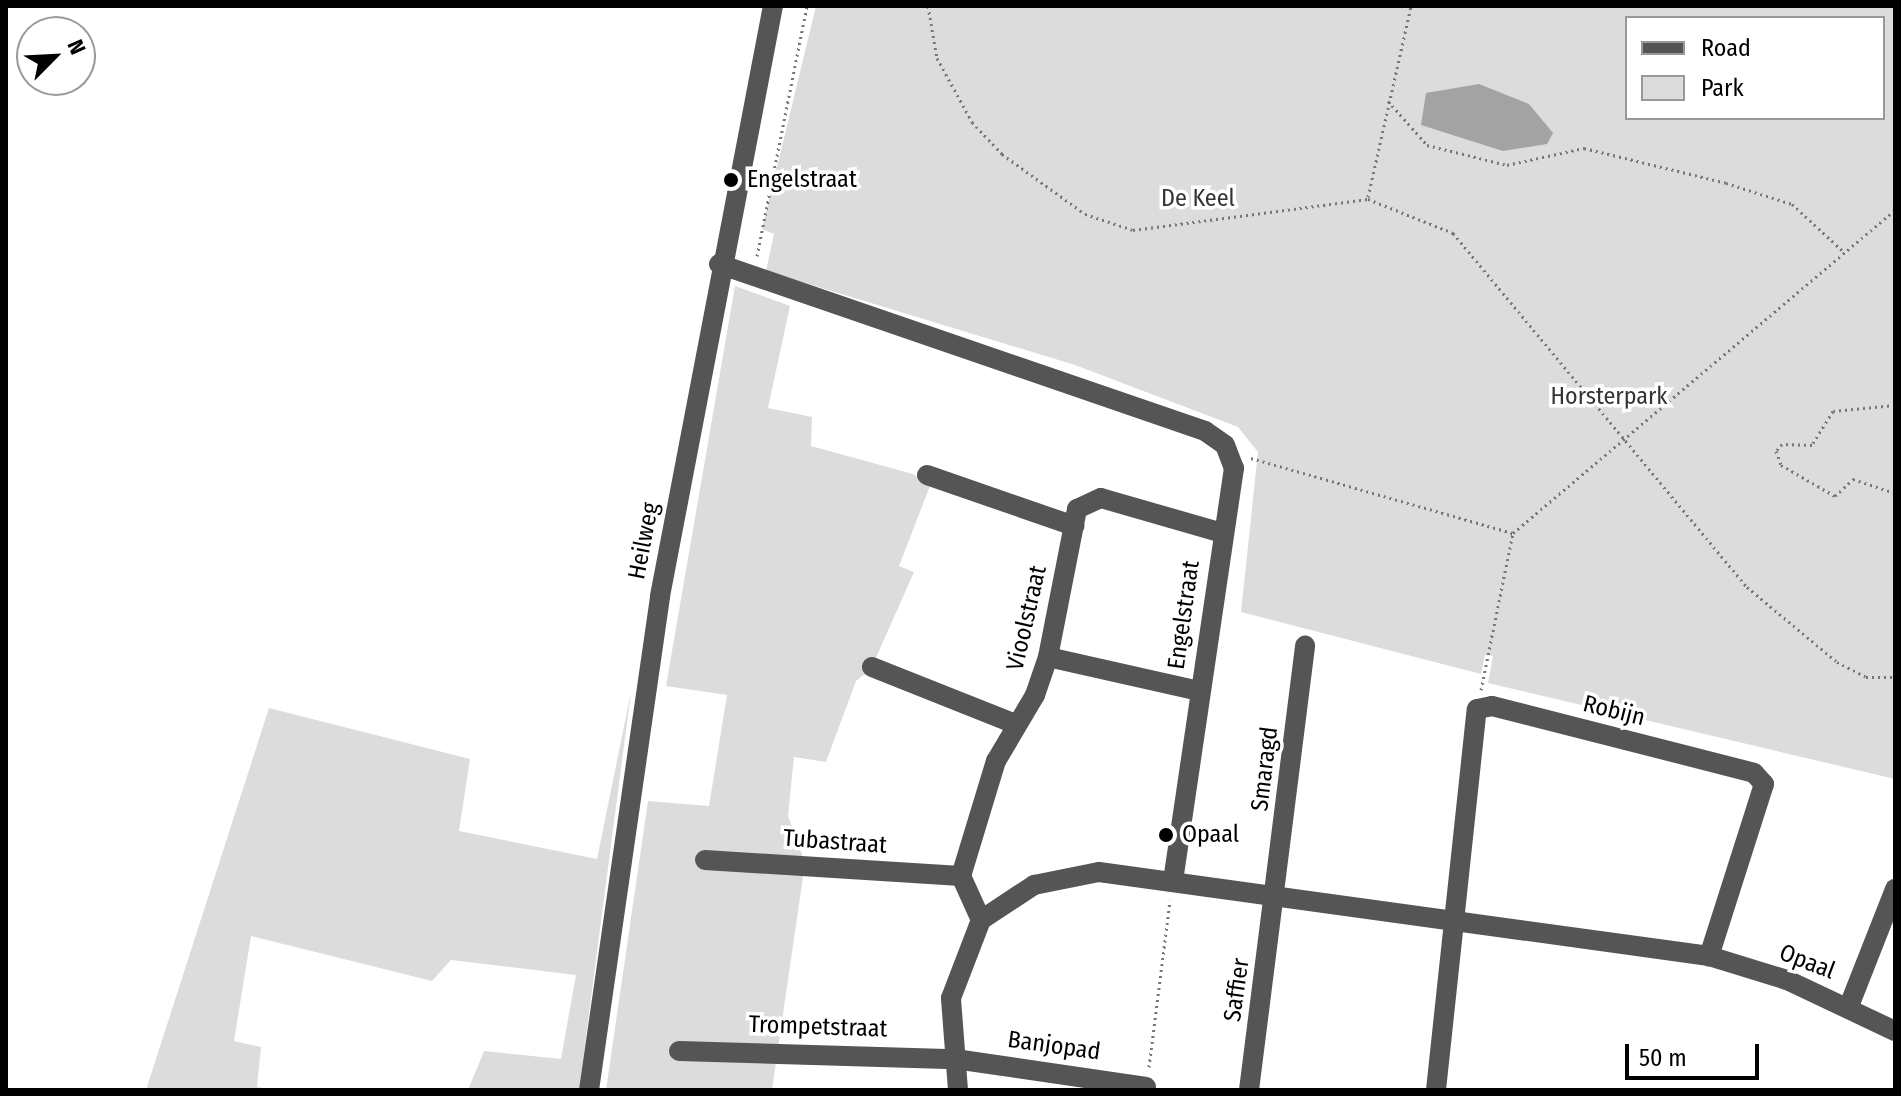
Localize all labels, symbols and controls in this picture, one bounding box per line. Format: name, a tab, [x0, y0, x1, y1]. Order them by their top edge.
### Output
north arrow	[16, 16, 96, 96]
legend	[1625, 16, 1885, 120]
text: Road	[1701, 34, 1751, 62]
text: N	[62, 35, 92, 58]
text: Park	[1701, 74, 1744, 102]
place label: Engelstraat	[747, 166, 857, 194]
marker: Engelstraat	[722, 171, 740, 189]
park label: De Keel	[1161, 185, 1235, 213]
park label: Horsterpark	[1550, 383, 1668, 411]
street label: Heilweg	[622, 500, 666, 582]
street label: Engelstraat	[1162, 559, 1206, 671]
street label: Vioolstraat	[1001, 563, 1053, 673]
street label: Robijn	[1580, 689, 1648, 733]
street label: Smaragd	[1246, 725, 1284, 813]
place label: Opaal	[1182, 821, 1239, 849]
street label: Tubastraat	[782, 824, 888, 860]
marker: Opaal	[1157, 826, 1175, 844]
street label: Opaal	[1775, 938, 1839, 986]
street label: Saffier	[1218, 956, 1256, 1024]
street label: Trompetstraat	[748, 1010, 888, 1044]
street label: Banjopad	[1006, 1025, 1102, 1067]
scale bar	[1629, 1028, 1763, 1078]
text: 50 m	[1639, 1044, 1687, 1072]

